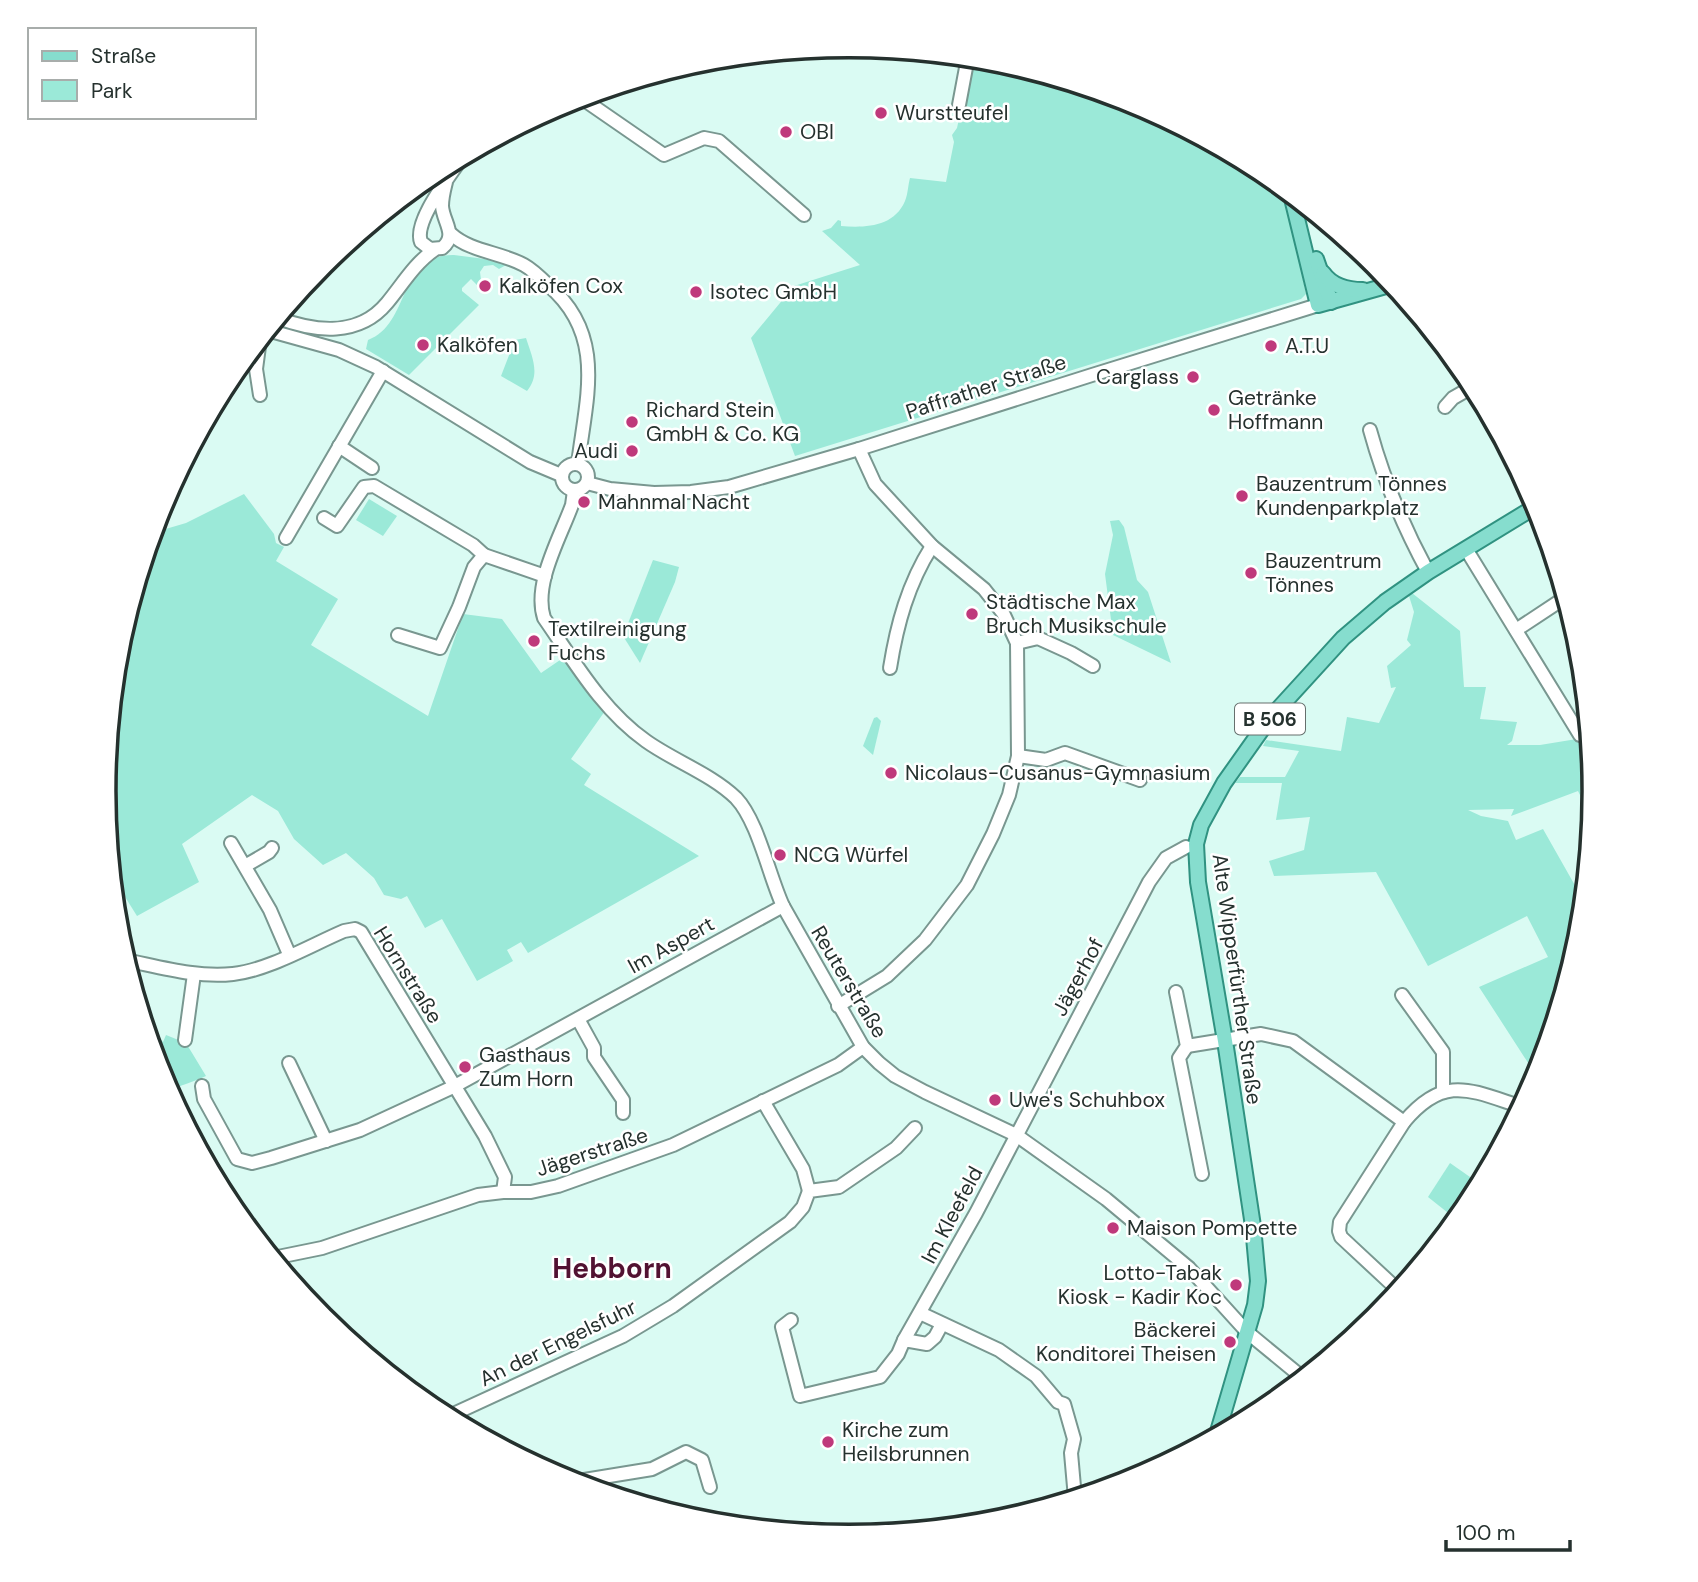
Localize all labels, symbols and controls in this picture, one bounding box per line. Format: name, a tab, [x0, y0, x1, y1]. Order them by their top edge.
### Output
legend	[28, 28, 256, 119]
text: Straße	[91, 42, 156, 70]
text: Park	[91, 77, 133, 105]
place label: Wurstteufel	[895, 99, 1008, 127]
marker: Wurstteufel	[873, 105, 889, 121]
place label: OBI	[800, 118, 834, 146]
marker: OBI	[778, 124, 794, 140]
place label: Kalköfen Cox	[499, 272, 623, 300]
marker: Kalköfen Cox	[477, 278, 493, 294]
place label: Isotec GmbH	[710, 278, 837, 306]
marker: Isotec GmbH	[688, 284, 704, 300]
place label: Kalköfen	[437, 331, 518, 359]
place label: A.T.U	[1285, 332, 1329, 360]
marker: Kalköfen	[415, 337, 431, 353]
marker: A.T.U	[1263, 338, 1279, 354]
street label: Paffrather Straße	[902, 348, 1070, 426]
place label: Carglass	[1096, 363, 1179, 391]
marker: Carglass	[1185, 369, 1201, 385]
place label: Getränke Hoffmann	[1228, 384, 1323, 436]
place label: Richard Stein GmbH & Co. KG	[646, 396, 799, 448]
marker: Getränke Hoffmann	[1206, 402, 1222, 418]
marker: Richard Stein GmbH & Co. KG	[624, 414, 640, 430]
place label: Audi	[574, 437, 618, 465]
marker: Audi	[624, 443, 640, 459]
place label: Bauzentrum Tönnes Kundenparkplatz	[1256, 470, 1447, 522]
place label: Mahnmal Nacht	[598, 488, 750, 516]
marker: Bauzentrum Tönnes Kundenparkplatz	[1234, 488, 1250, 504]
marker: Mahnmal Nacht	[576, 494, 592, 510]
place label: Bauzentrum Tönnes	[1265, 547, 1381, 599]
marker: Bauzentrum Tönnes	[1243, 565, 1259, 581]
place label: Städtische Max Bruch Musikschule	[986, 588, 1167, 640]
marker: Städtische Max Bruch Musikschule	[964, 606, 980, 622]
place label: Textilreinigung Fuchs	[548, 615, 687, 667]
marker: Textilreinigung Fuchs	[526, 633, 542, 649]
road number: B 506	[1235, 704, 1305, 734]
place label: Nicolaus-Cusanus-Gymnasium	[905, 759, 1210, 787]
marker: Nicolaus-Cusanus-Gymnasium	[883, 765, 899, 781]
place label: NCG Würfel	[794, 841, 908, 869]
marker: NCG Würfel	[772, 847, 788, 863]
street label: Alte Wipperfürther Straße	[1206, 852, 1268, 1106]
street label: Im Aspert	[623, 910, 719, 980]
street label: Hornstraße	[367, 921, 449, 1029]
street label: Reuterstraße	[804, 921, 894, 1043]
street label: Jägerhof	[1046, 933, 1110, 1021]
place label: Gasthaus Zum Horn	[479, 1041, 573, 1093]
marker: Gasthaus Zum Horn	[457, 1059, 473, 1075]
place label: Uwe's Schuhbox	[1009, 1086, 1165, 1114]
marker: Uwe's Schuhbox	[987, 1092, 1003, 1108]
street label: Jägerstraße	[533, 1121, 652, 1183]
street label: Im Kleefeld	[915, 1161, 989, 1269]
place label: Maison Pompette	[1127, 1214, 1297, 1242]
marker: Maison Pompette	[1105, 1220, 1121, 1236]
district label: Hebborn	[552, 1250, 672, 1287]
place label: Lotto-Tabak Kiosk - Kadir Koc	[1058, 1259, 1222, 1311]
marker: Lotto-Tabak Kiosk - Kadir Koc	[1228, 1277, 1244, 1293]
street label: An der Engelsfuhr	[475, 1293, 641, 1393]
place label: Bäckerei Konditorei Theisen	[1036, 1316, 1216, 1368]
marker: Bäckerei Konditorei Theisen	[1222, 1334, 1238, 1350]
place label: Kirche zum Heilsbrunnen	[842, 1416, 970, 1468]
marker: Kirche zum Heilsbrunnen	[820, 1434, 836, 1450]
scale bar	[1446, 1508, 1570, 1552]
text: 100 m	[1456, 1519, 1516, 1547]

